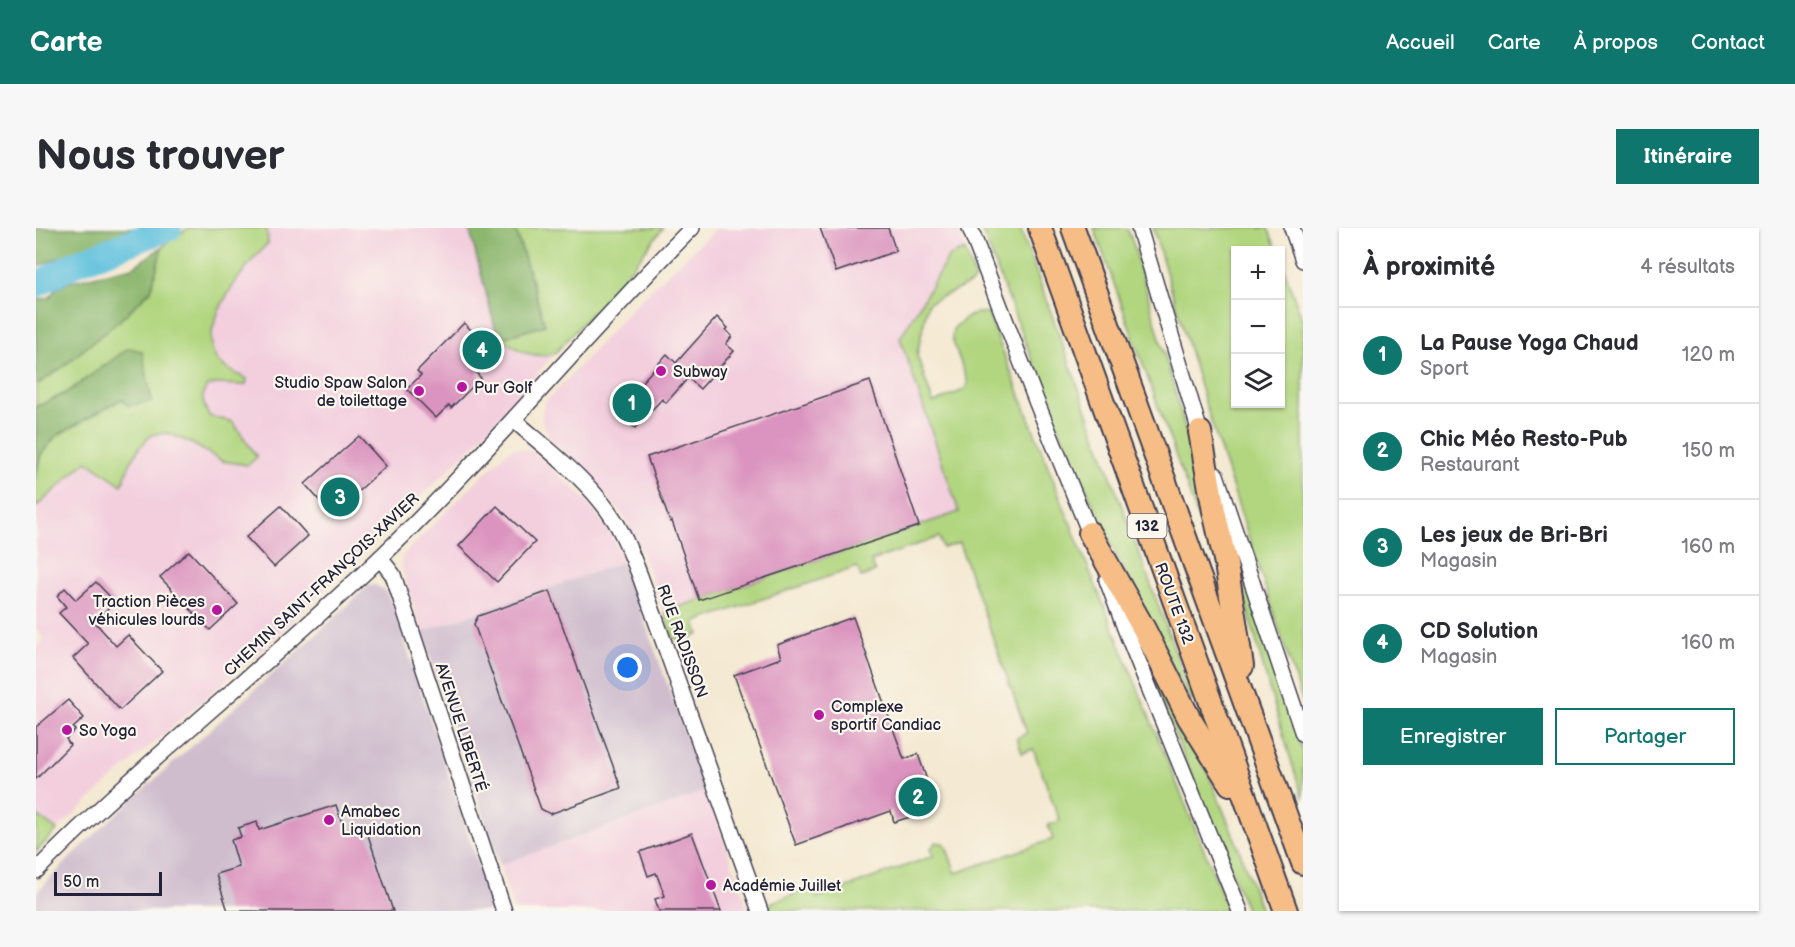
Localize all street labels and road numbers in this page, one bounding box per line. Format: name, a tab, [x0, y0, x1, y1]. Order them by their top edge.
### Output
street label: CHEMIN SAINT-FRANÇOIS-XAVIER	[220, 489, 424, 681]
road number: 132	[1128, 514, 1166, 538]
street label: ROUTE 132	[1150, 560, 1197, 647]
street label: RUE RADISSON	[652, 582, 711, 701]
street label: AVENUE LIBERTÉ	[431, 660, 492, 794]

